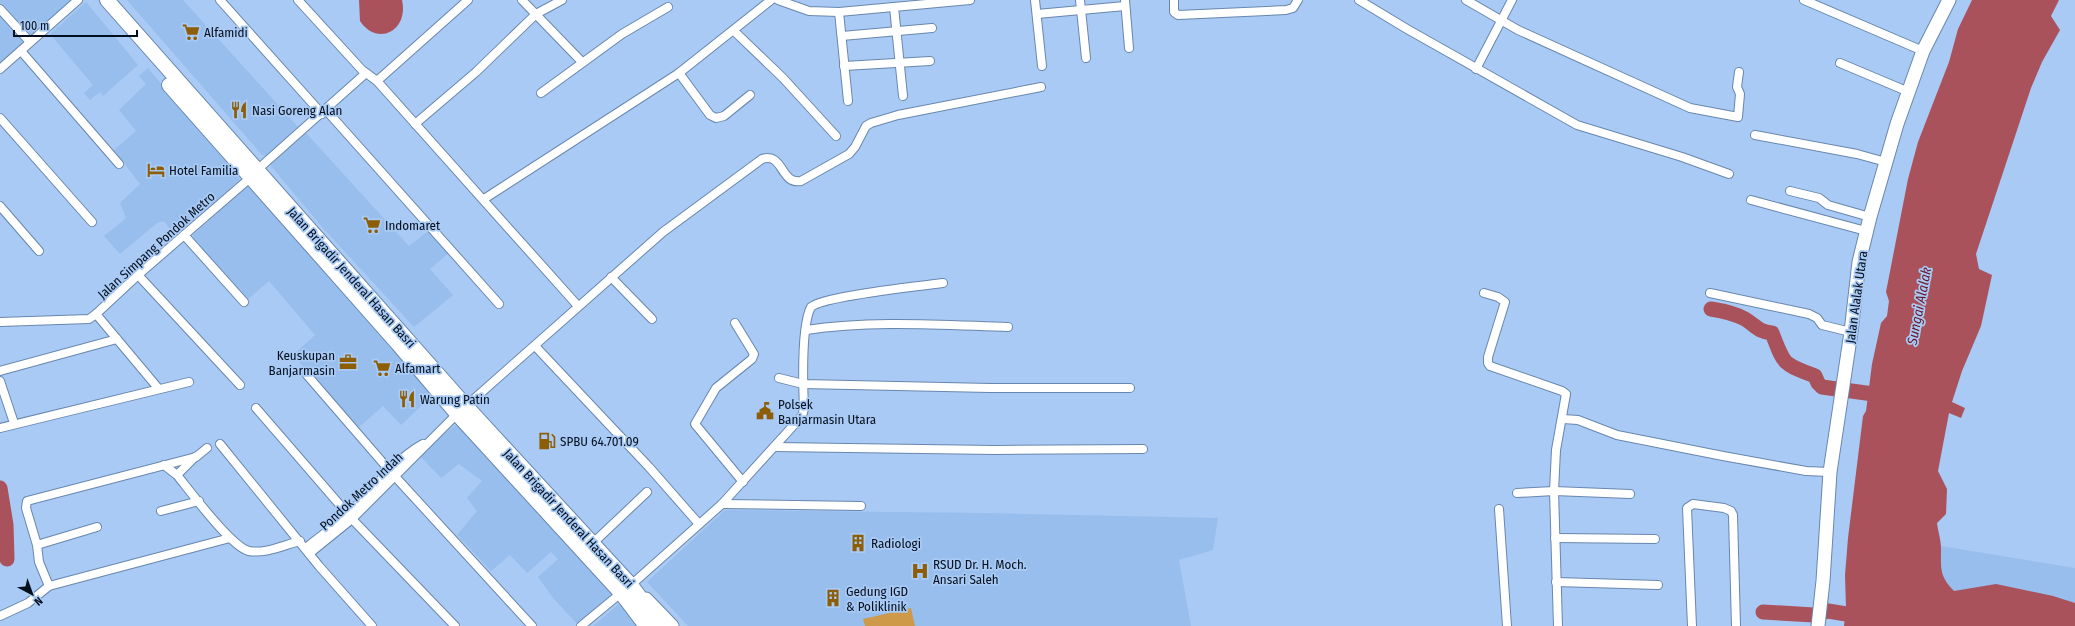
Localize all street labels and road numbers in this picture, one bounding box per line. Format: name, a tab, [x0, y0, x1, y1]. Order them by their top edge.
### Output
street label: Jalan Simpang Pondok Metro	[95, 189, 218, 302]
street label: Jalan Brigadir Jenderal Hasan Basri	[284, 204, 419, 351]
street label: Jalan Alalak Utara	[1843, 250, 1870, 344]
street label: Jalan Brigadir Jenderal Hasan Basri	[500, 446, 637, 591]
street label: Pondok Metro Indah	[317, 449, 406, 533]

